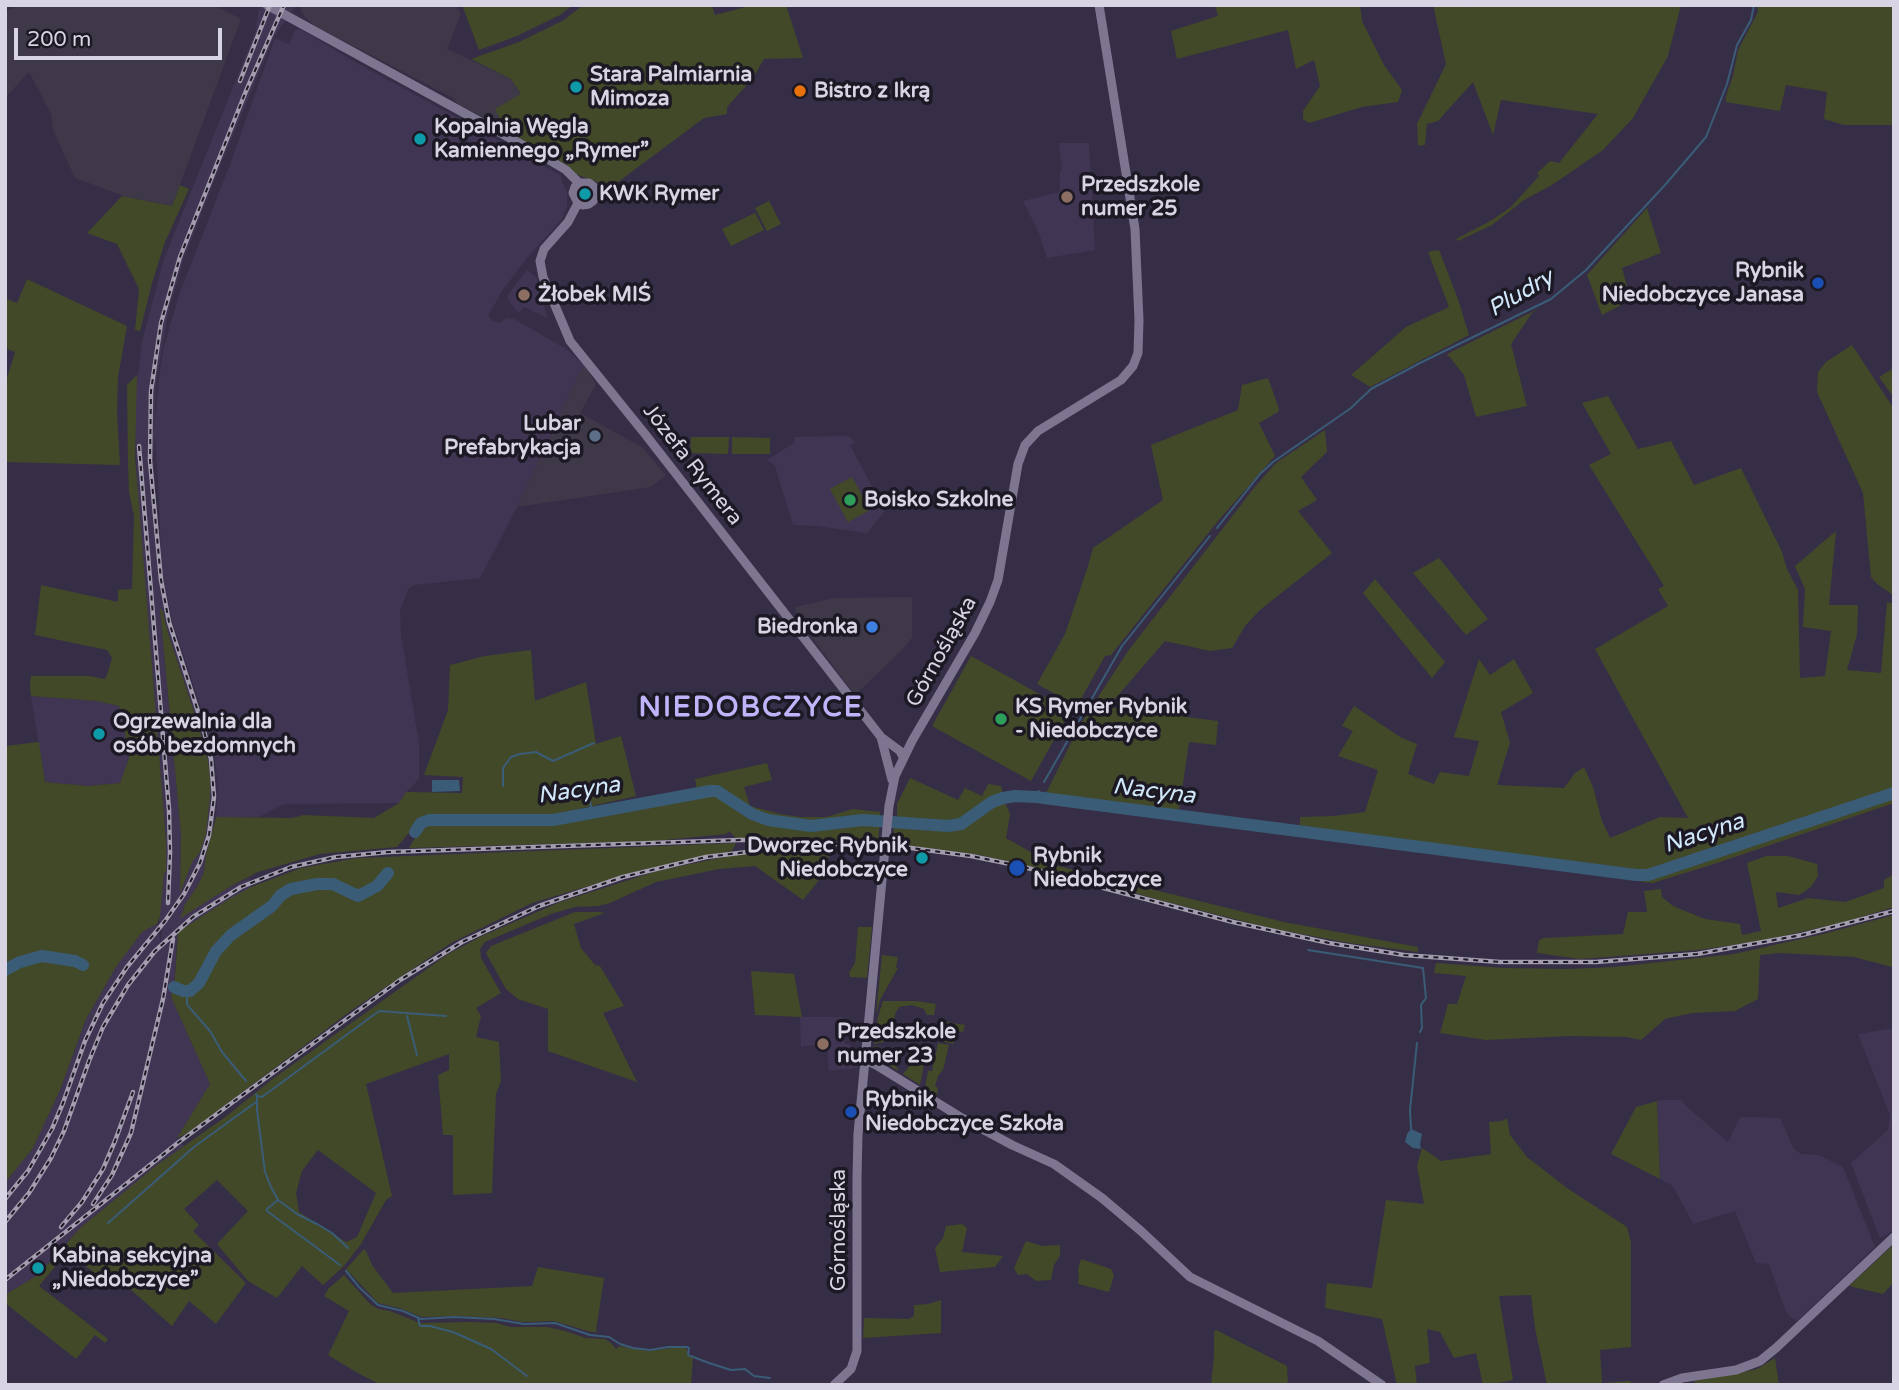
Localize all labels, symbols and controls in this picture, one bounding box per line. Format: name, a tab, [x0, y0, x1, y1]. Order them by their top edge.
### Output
scale bar	[18, 14, 226, 58]
text: 200 m	[27, 27, 91, 52]
place label: Stara Palmiarnia Mimoza	[590, 62, 752, 112]
place label: Bistro z Ikrą	[814, 78, 930, 104]
marker: Stara Palmiarnia Mimoza	[568, 79, 584, 95]
marker: Bistro z Ikrą	[792, 83, 808, 99]
place label: Kopalnia Węgla Kamiennego „Rymer”	[434, 114, 649, 164]
marker: Kopalnia Węgla Kamiennego „Rymer”	[412, 131, 428, 147]
place label: Przedszkole numer 25	[1081, 172, 1200, 222]
place label: KWK Rymer	[599, 181, 719, 207]
marker: KWK Rymer	[577, 186, 593, 202]
marker: Przedszkole numer 25	[1059, 189, 1075, 205]
place label: Rybnik Niedobczyce Janasa	[1602, 258, 1804, 308]
water label: Pludry	[1483, 264, 1559, 324]
marker: Rybnik Niedobczyce Janasa	[1810, 275, 1826, 291]
place label: Żłobek MIŚ	[538, 282, 651, 308]
marker: Żłobek MIŚ	[516, 287, 532, 303]
street label: Józefa Rymera	[637, 399, 747, 531]
place label: Lubar Prefabrykacja	[444, 411, 581, 461]
marker: Lubar Prefabrykacja	[587, 428, 603, 444]
place label: Boisko Szkolne	[864, 487, 1013, 513]
marker: Boisko Szkolne	[842, 492, 858, 508]
street label: Górnośląska	[901, 592, 983, 712]
place label: Biedronka	[757, 614, 858, 640]
marker: Biedronka	[864, 619, 880, 635]
district label: NIEDOBCZYCE	[640, 692, 862, 726]
place label: KS Rymer Rybnik - Niedobczyce	[1015, 694, 1187, 744]
place label: Ogrzewalnia dla osób bezdomnych	[113, 709, 296, 759]
marker: KS Rymer Rybnik - Niedobczyce	[993, 711, 1009, 727]
marker: Ogrzewalnia dla osób bezdomnych	[91, 726, 107, 742]
water label: Nacyna	[536, 772, 622, 810]
water label: Nacyna	[1111, 773, 1197, 811]
water label: Nacyna	[1660, 808, 1748, 860]
place label: Dworzec Rybnik Niedobczyce	[747, 833, 908, 883]
place label: Rybnik Niedobczyce	[1033, 843, 1162, 893]
marker: Dworzec Rybnik Niedobczyce	[914, 850, 930, 866]
marker: Rybnik Niedobczyce	[1007, 858, 1027, 878]
place label: Przedszkole numer 23	[837, 1019, 956, 1069]
marker: Przedszkole numer 23	[815, 1036, 831, 1052]
place label: Rybnik Niedobczyce Szkoła	[865, 1087, 1064, 1137]
marker: Rybnik Niedobczyce Szkoła	[843, 1104, 859, 1120]
street label: Górnośląska	[826, 1169, 852, 1291]
place label: Kabina sekcyjna „Niedobczyce”	[52, 1243, 212, 1293]
marker: Kabina sekcyjna „Niedobczyce”	[30, 1260, 46, 1276]

